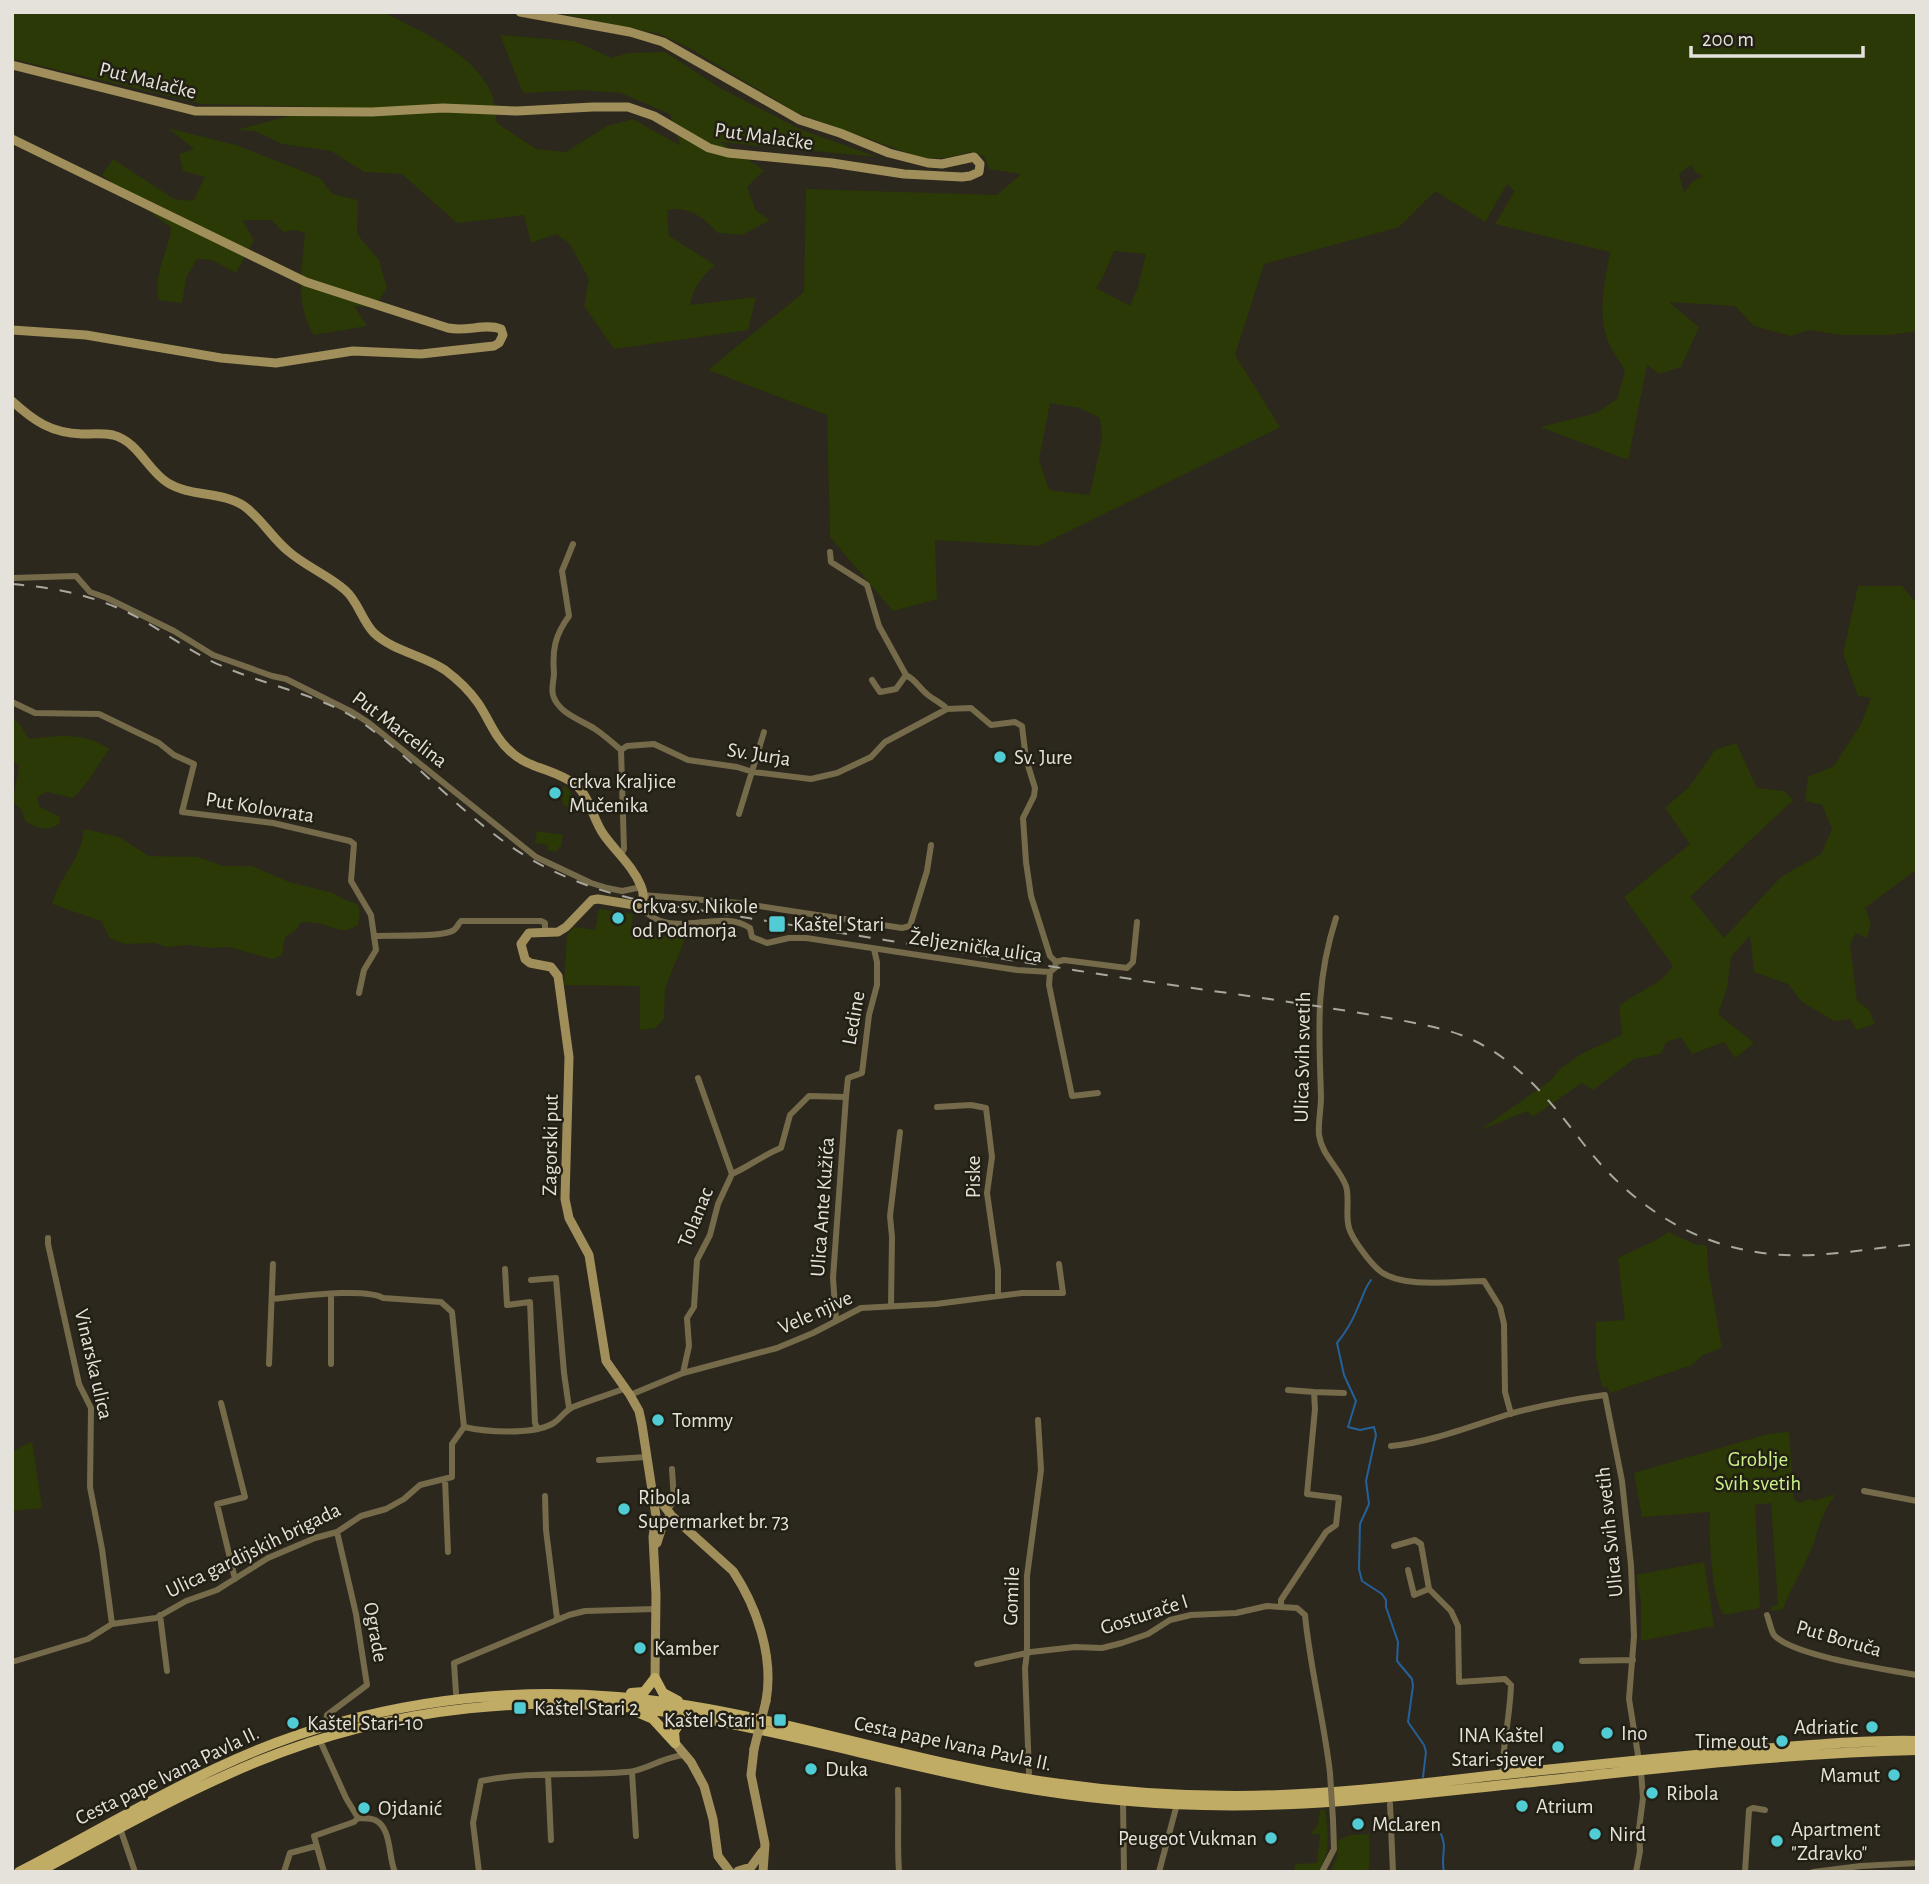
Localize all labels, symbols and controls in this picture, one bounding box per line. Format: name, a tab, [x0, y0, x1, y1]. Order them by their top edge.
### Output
scale bar	[1691, 14, 1862, 58]
text: 200 m	[1702, 29, 1754, 50]
street label: Put Malačke	[97, 58, 199, 103]
street label: Put Malačke	[713, 119, 815, 154]
street label: Put Marcelina	[348, 687, 451, 772]
street label: Sv. Jurja	[726, 739, 792, 770]
place label: Sv. Jure	[1014, 747, 1072, 768]
marker: Sv. Jure	[992, 749, 1008, 765]
place label: crkva Kraljice Mučenika	[569, 771, 676, 816]
marker: crkva Kraljice Mučenika	[547, 785, 563, 801]
street label: Put Kolovrata	[204, 789, 316, 826]
place label: Crkva sv. Nikole od Podmorja	[632, 896, 758, 941]
marker: Crkva sv. Nikole od Podmorja	[610, 910, 626, 926]
marker: Kaštel Stari	[767, 914, 787, 934]
place label: Kaštel Stari	[793, 914, 884, 935]
street label: Željeznička ulica	[908, 925, 1044, 966]
street label: Ledine	[838, 989, 869, 1047]
street label: Ulica Svih svetih	[1291, 991, 1314, 1123]
street label: Zagorski put	[539, 1094, 562, 1196]
street label: Ulica Ante Kužića	[807, 1136, 838, 1278]
street label: Piske	[963, 1156, 984, 1198]
street label: Tolanac	[674, 1184, 717, 1250]
street label: Vele njive	[775, 1287, 855, 1338]
street label: Vinarska ulica	[71, 1307, 116, 1422]
place label: Tommy	[672, 1410, 733, 1431]
marker: Tommy	[650, 1412, 666, 1428]
park label: Groblje Svih svetih	[1715, 1449, 1801, 1494]
street label: Ulica Svih svetih	[1592, 1466, 1627, 1598]
place label: Ribola Supermarket br. 73	[638, 1487, 789, 1532]
street label: Ulica gardijskih brigada	[162, 1499, 344, 1602]
marker: Ribola Supermarket br. 73	[616, 1501, 632, 1517]
street label: Gomile	[1000, 1566, 1023, 1626]
street label: Gosturače I	[1098, 1590, 1190, 1638]
street label: Ograde	[360, 1601, 391, 1664]
street label: Put Boruča	[1794, 1616, 1884, 1661]
place label: Kamber	[654, 1638, 719, 1659]
marker: Kamber	[632, 1640, 648, 1656]
place label: Kaštel Stari 2	[534, 1698, 638, 1719]
marker: Kaštel Stari 2	[512, 1700, 528, 1716]
place label: Kaštel Stari 1	[664, 1710, 766, 1731]
marker: Kaštel Stari 1	[772, 1712, 788, 1728]
street label: Cesta pape Ivana Pavla II.	[852, 1712, 1054, 1775]
place label: Kaštel Stari-10	[307, 1713, 423, 1734]
marker: Kaštel Stari-10	[285, 1715, 301, 1731]
place label: Adriatic	[1794, 1717, 1858, 1738]
marker: Adriatic	[1864, 1719, 1880, 1735]
street label: Cesta pape Ivana Pavla II.	[72, 1722, 262, 1829]
place label: Ino	[1621, 1723, 1648, 1744]
place label: INA Kaštel Stari-sjever	[1452, 1725, 1544, 1770]
marker: Ino	[1599, 1725, 1615, 1741]
place label: Time out	[1695, 1731, 1768, 1752]
marker: Time out	[1774, 1733, 1790, 1749]
marker: INA Kaštel Stari-sjever	[1550, 1739, 1566, 1755]
place label: Duka	[825, 1759, 868, 1780]
marker: Duka	[803, 1761, 819, 1777]
place label: Mamut	[1820, 1765, 1880, 1786]
marker: Mamut	[1886, 1767, 1902, 1783]
place label: Ribola	[1666, 1783, 1719, 1804]
marker: Ribola	[1644, 1785, 1660, 1801]
place label: Atrium	[1536, 1796, 1594, 1817]
place label: Ojdanić	[378, 1798, 442, 1819]
marker: Atrium	[1514, 1798, 1530, 1814]
marker: Ojdanić	[356, 1800, 372, 1816]
place label: McLaren	[1372, 1814, 1441, 1835]
marker: McLaren	[1350, 1816, 1366, 1832]
place label: Apartment "Zdravko"	[1791, 1819, 1881, 1864]
place label: Nird	[1609, 1824, 1646, 1845]
marker: Nird	[1587, 1826, 1603, 1842]
place label: Peugeot Vukman	[1118, 1828, 1257, 1849]
marker: Peugeot Vukman	[1263, 1830, 1279, 1846]
marker: Apartment "Zdravko"	[1769, 1833, 1785, 1849]

